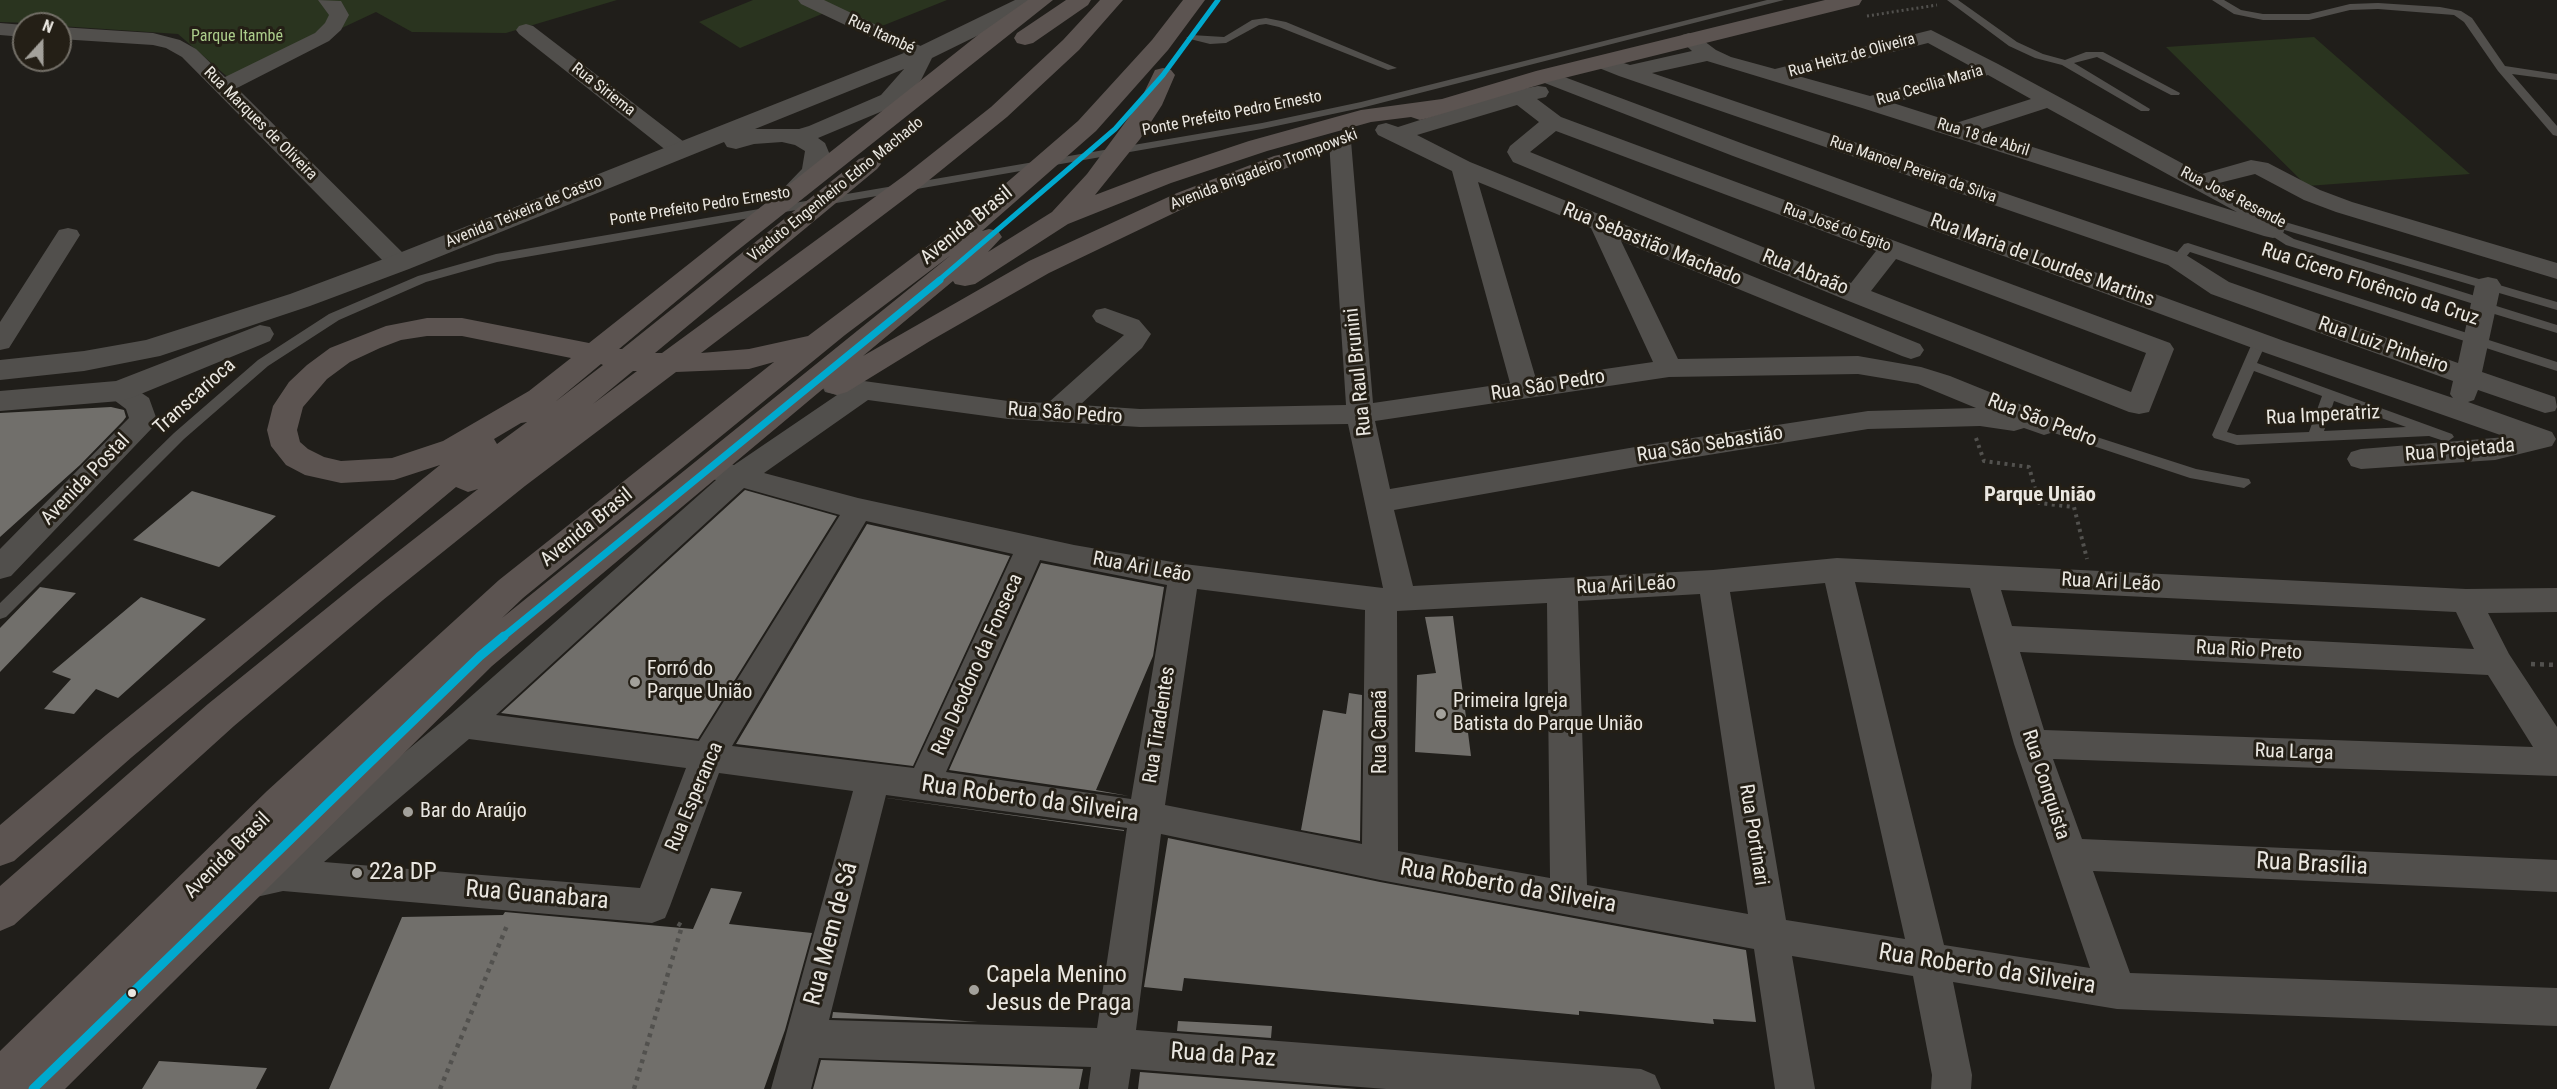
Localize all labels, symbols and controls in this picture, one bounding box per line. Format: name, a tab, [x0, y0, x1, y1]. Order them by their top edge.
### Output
street label: Rua Itambé	[845, 11, 917, 59]
north arrow	[12, 12, 72, 72]
text: N	[40, 16, 56, 37]
park label: Parque Itambé	[191, 27, 283, 47]
street label: Rua Heitz de Oliveira	[1787, 30, 1917, 82]
street label: Rua Siriema	[567, 59, 639, 121]
street label: Rua Cecília Maria	[1875, 62, 1985, 110]
street label: Rua Marques de Oliveira	[199, 63, 321, 185]
street label: Ponte Prefeito Pedro Ernesto	[1141, 87, 1323, 141]
street label: Viaduto Engenheiro Edno Machado	[744, 113, 928, 267]
street label: Rua 18 de Abril	[1935, 115, 2031, 161]
street label: Avenida Brigadeiro Trompowski	[1168, 125, 1360, 215]
street label: Rua Manoel Pereira da Silva	[1827, 132, 1999, 208]
street label: Rua José Resende	[2177, 163, 2289, 233]
street label: Avenida Teixeira de Castro	[443, 172, 605, 252]
street label: Avenida Brasil	[916, 182, 1018, 270]
street label: Ponte Prefeito Pedro Ernesto	[608, 183, 792, 231]
street label: Rua Sebastião Machado	[1559, 198, 1745, 292]
street label: Rua José do Egito	[1780, 200, 1894, 256]
street label: Rua Maria de Lourdes Martins	[1927, 209, 2157, 313]
street label: Rua Cícero Florêncio da Cruz	[2258, 238, 2482, 332]
street label: Rua Abraão	[1758, 245, 1852, 301]
street label: Rua Raul Brunini	[1340, 307, 1378, 437]
street label: Rua Luiz Pinheiro	[2315, 313, 2451, 379]
street label: Transcarioca	[149, 354, 241, 440]
street label: Rua São Pedro	[1489, 365, 1607, 407]
street label: Rua São Pedro	[1984, 389, 2100, 453]
street label: Rua São Pedro	[1007, 398, 1123, 430]
street label: Rua Imperatriz	[2265, 401, 2381, 431]
street label: Rua São Sebastião	[1635, 422, 1785, 468]
street label: Avenida Postal	[37, 429, 135, 531]
street label: Rua Projetada	[2404, 434, 2516, 468]
district label: Parque União	[1984, 483, 2096, 509]
street label: Avenida Brasil	[536, 484, 638, 572]
street label: Rua Ari Leão	[1091, 548, 1193, 588]
street label: Rua Ari Leão	[2061, 568, 2161, 598]
street label: Rua Deodoro da Fonseca	[927, 570, 1029, 760]
street label: Rua Ari Leão	[1576, 571, 1676, 601]
street label: Rua Rio Preto	[2195, 636, 2303, 666]
place label: Forró do Parque União	[647, 658, 752, 705]
street label: Rua Tiradentes	[1139, 665, 1181, 785]
marker: Forró do Parque União	[628, 675, 642, 689]
street label: Rua Canaã	[1369, 690, 1393, 774]
place label: Primeira Igreja Batista do Parque União	[1453, 690, 1643, 737]
marker: Primeira Igreja Batista do Parque União	[1434, 707, 1448, 721]
street label: Rua Conquista	[2016, 727, 2074, 843]
street label: Rua Esperanca	[661, 739, 729, 855]
street label: Rua Larga	[2254, 740, 2334, 766]
street label: Rua Roberto da Silveira	[920, 770, 1140, 830]
street label: Rua Portinari	[1733, 783, 1773, 887]
place label: Bar do Araújo	[420, 800, 527, 824]
marker: Bar do Araújo	[401, 805, 415, 819]
street label: Avenida Brasil	[180, 808, 276, 904]
street label: Rua Brasília	[2255, 848, 2369, 882]
street label: Rua Roberto da Silveira	[1398, 854, 1618, 920]
place label: 22a DP	[369, 859, 437, 887]
street label: Rua Mem de Sá	[799, 859, 865, 1009]
marker: 22a DP	[350, 866, 364, 880]
street label: Rua Guanabara	[464, 875, 610, 917]
street label: Rua Roberto da Silveira	[1877, 939, 2097, 1001]
place label: Capela Menino Jesus de Praga	[986, 962, 1131, 1018]
marker: Capela Menino Jesus de Praga	[967, 983, 981, 997]
unlabelled marker	[126, 987, 138, 999]
street label: Rua da Paz	[1169, 1038, 1277, 1074]

